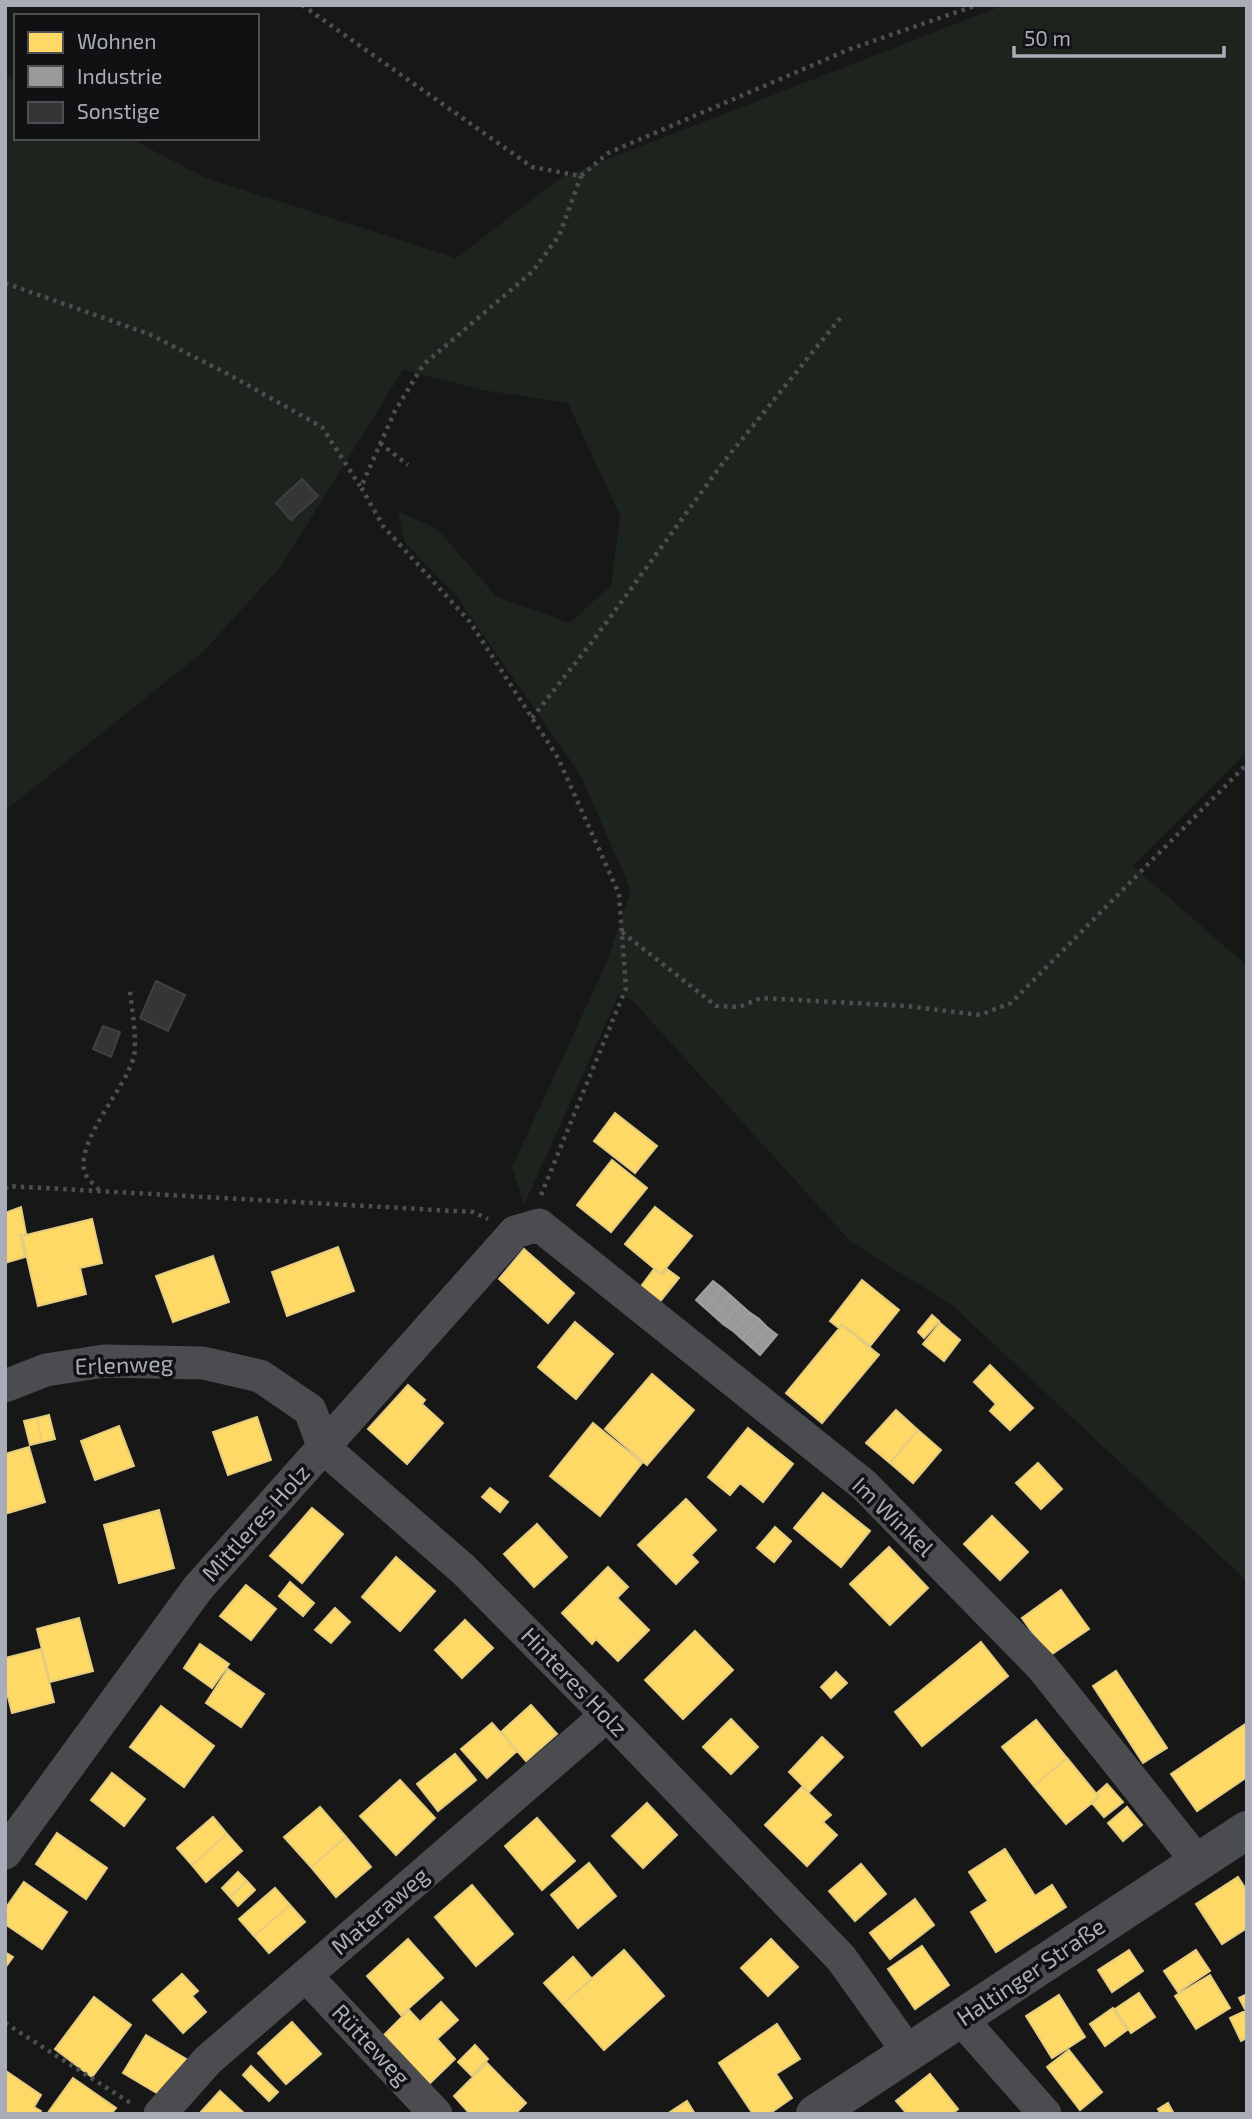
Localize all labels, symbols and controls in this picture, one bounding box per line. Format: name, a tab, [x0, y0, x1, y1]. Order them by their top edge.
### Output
legend	[14, 14, 259, 140]
scale bar	[1014, 14, 1224, 58]
text: 50 m	[1024, 25, 1071, 50]
text: Wohnen	[77, 28, 156, 53]
text: Industrie	[77, 63, 162, 88]
text: Sonstige	[77, 98, 160, 123]
street label: Erlenweg	[74, 1348, 174, 1380]
street label: Mittleres Holz	[195, 1458, 315, 1587]
street label: Im Winkel	[847, 1471, 940, 1562]
street label: Hinteres Holz	[516, 1621, 634, 1742]
street label: Materaweg	[325, 1860, 434, 1960]
street label: Haltinger Straße	[951, 1911, 1110, 2031]
street label: Rütteweg	[327, 1998, 417, 2091]

